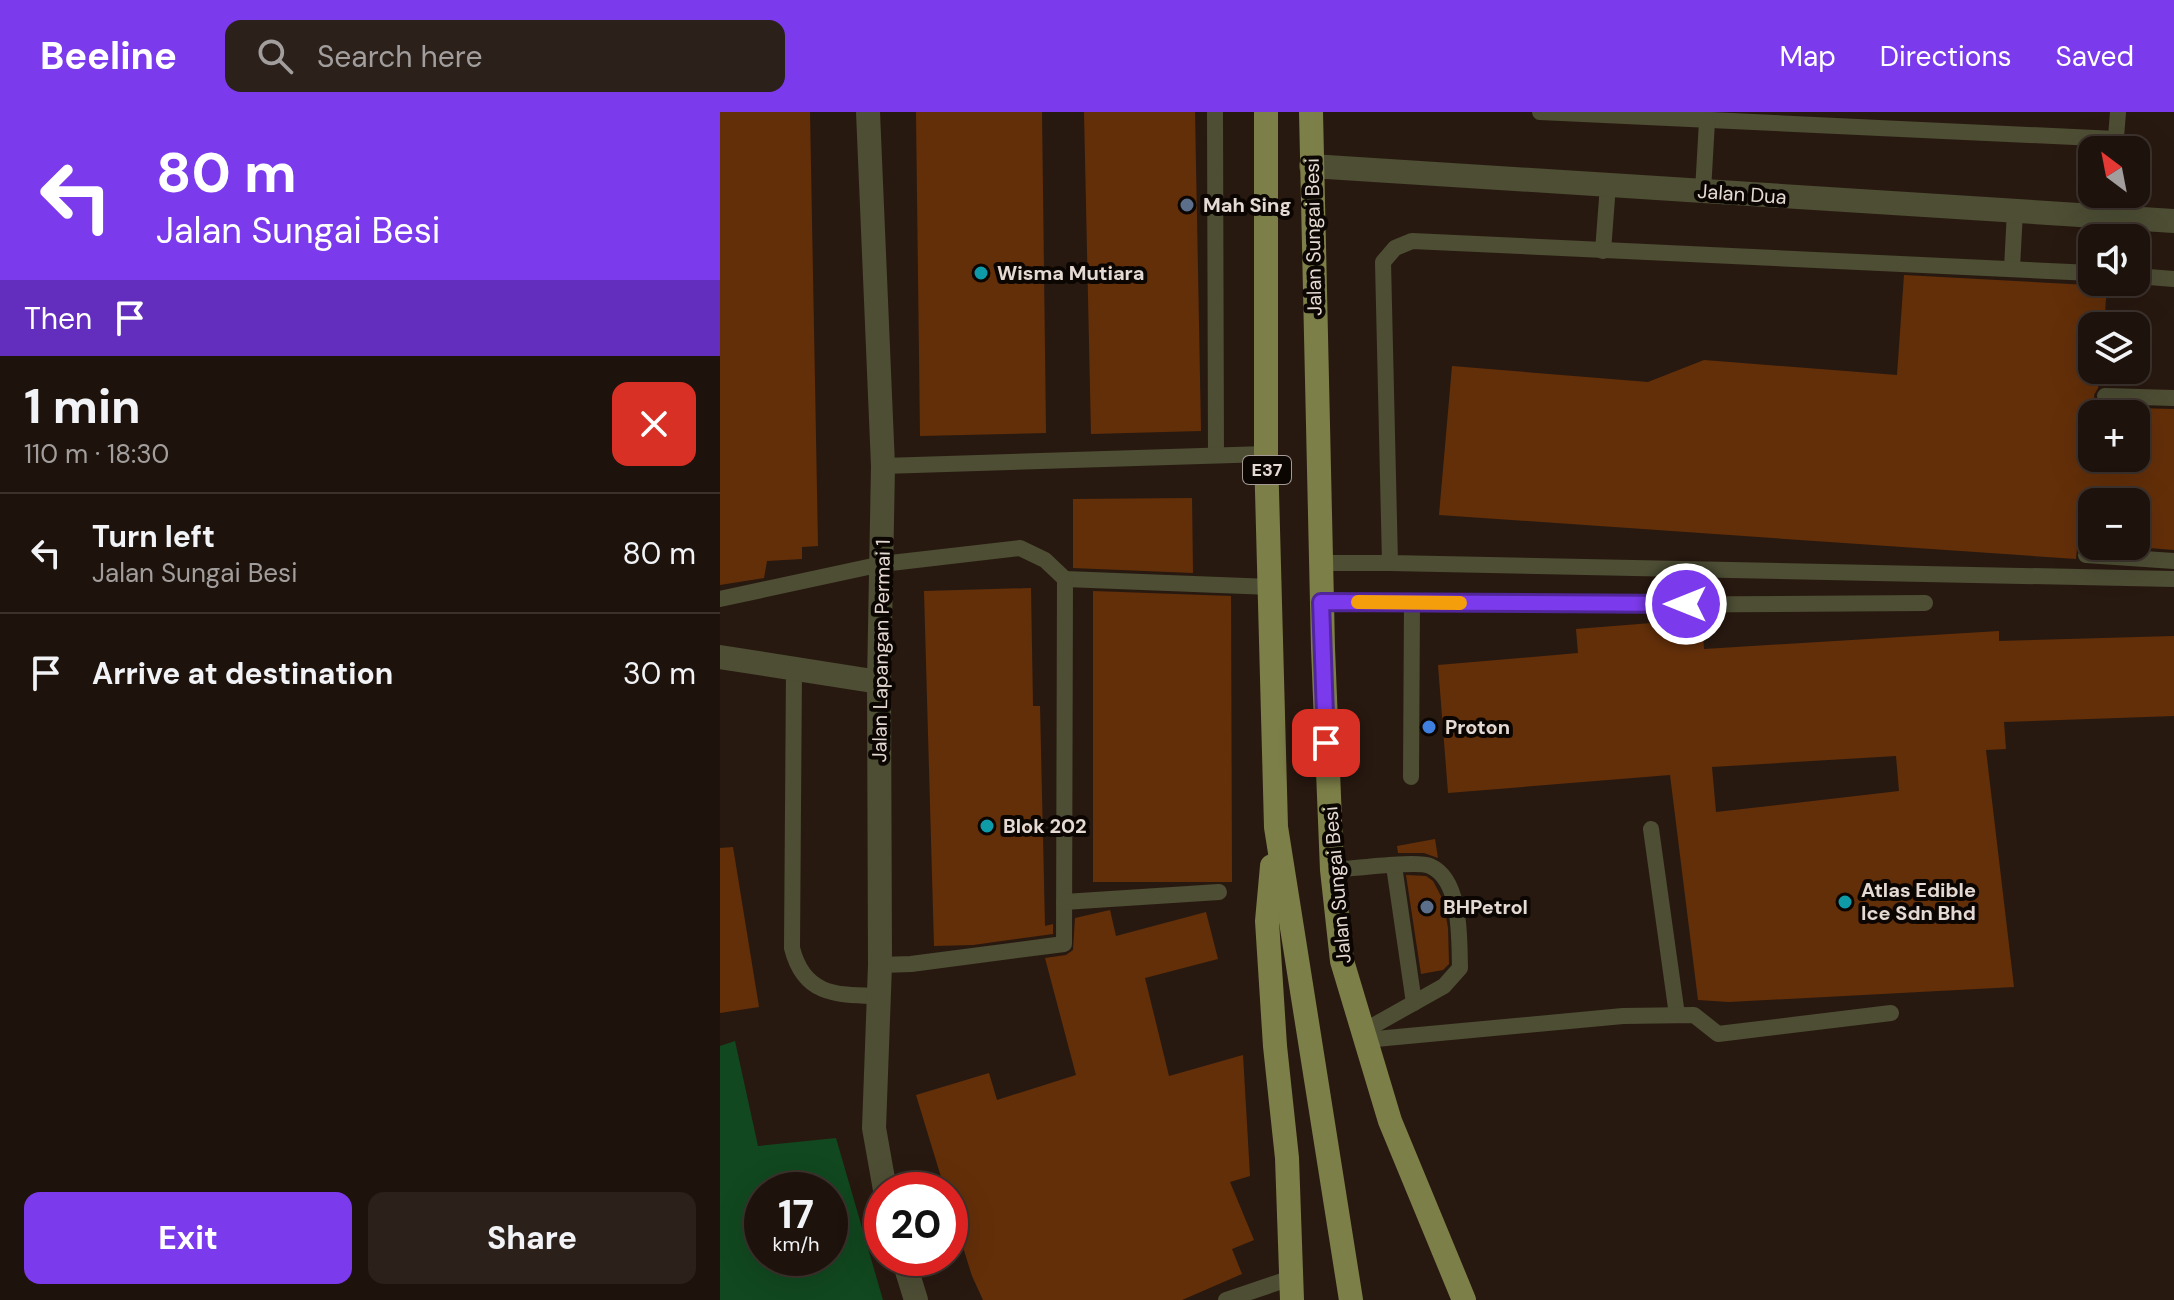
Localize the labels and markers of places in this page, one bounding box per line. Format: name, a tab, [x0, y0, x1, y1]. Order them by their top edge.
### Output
place label: Mah Sing	[1203, 192, 1291, 218]
marker: Mah Sing	[1178, 196, 1196, 214]
place label: Wisma Mutiara	[997, 260, 1145, 286]
marker: Wisma Mutiara	[972, 264, 990, 282]
pin	[1292, 709, 1360, 777]
place label: Proton	[1445, 714, 1510, 740]
marker: Proton	[1420, 718, 1438, 736]
place label: Blok 202	[1003, 813, 1087, 839]
marker: Blok 202	[978, 817, 996, 835]
place label: Atlas Edible Ice Sdn Bhd	[1861, 877, 1976, 926]
marker: Atlas Edible Ice Sdn Bhd	[1836, 893, 1854, 911]
place label: BHPetrol	[1443, 894, 1528, 920]
marker: BHPetrol	[1418, 898, 1436, 916]

